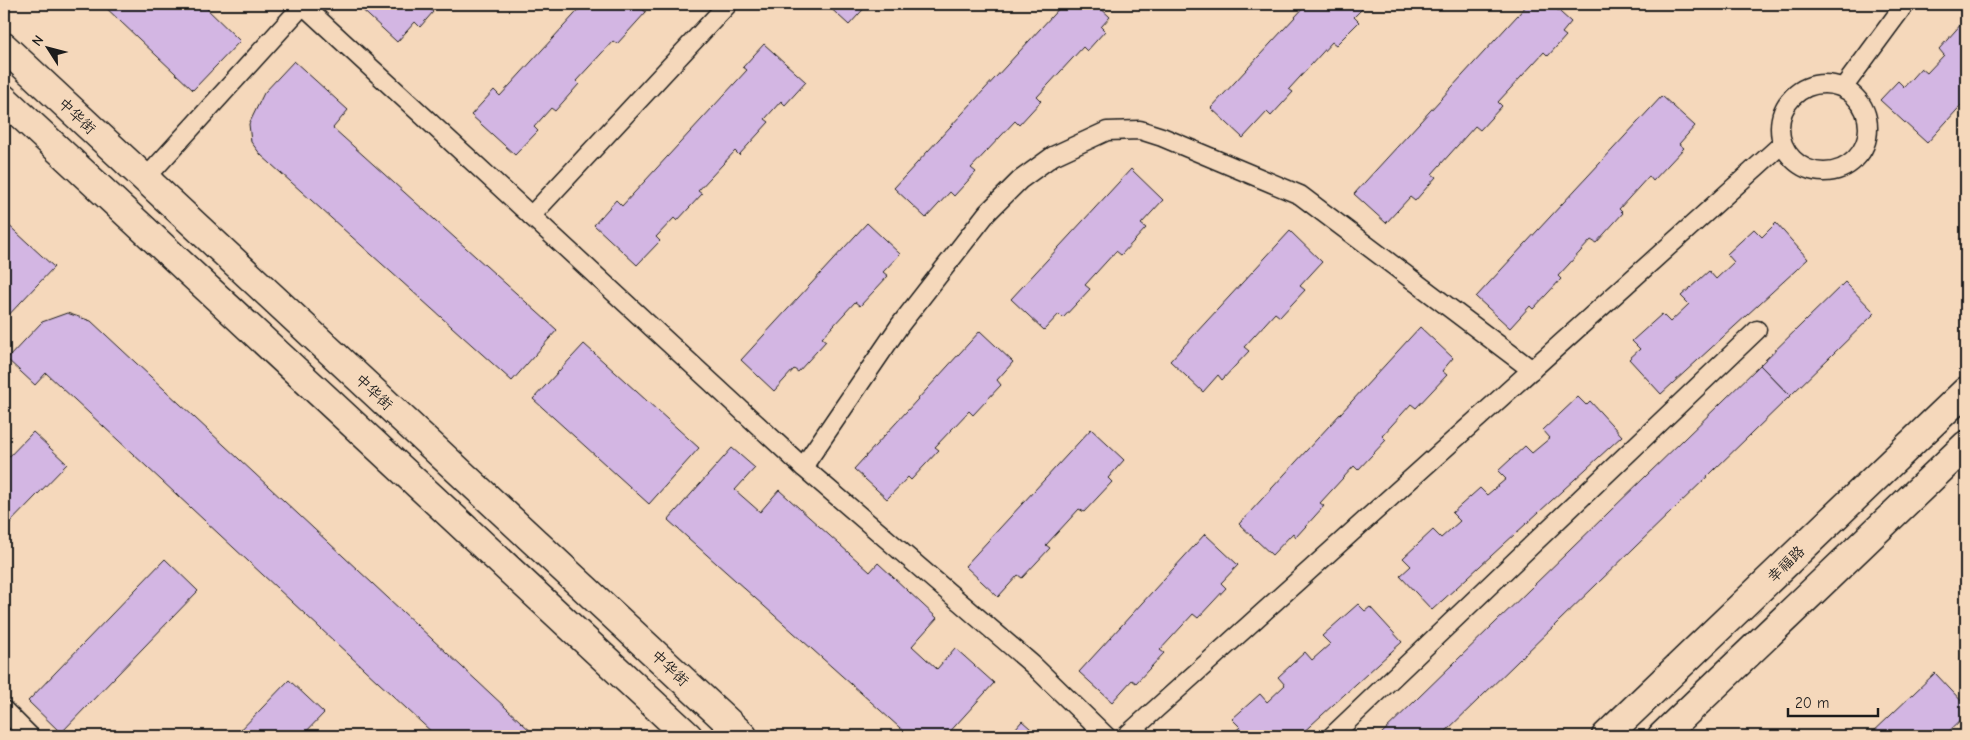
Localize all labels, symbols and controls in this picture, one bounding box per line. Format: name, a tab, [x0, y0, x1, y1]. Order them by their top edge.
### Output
north arrow	[22, 22, 72, 72]
text: N	[28, 32, 47, 49]
street label: 中华街	[54, 94, 100, 138]
street label: 中华街	[351, 370, 397, 414]
street label: 幸福路	[1764, 542, 1808, 586]
street label: 中华街	[647, 646, 693, 690]
scale bar	[1788, 685, 1878, 717]
text: 20 m	[1795, 694, 1829, 712]

